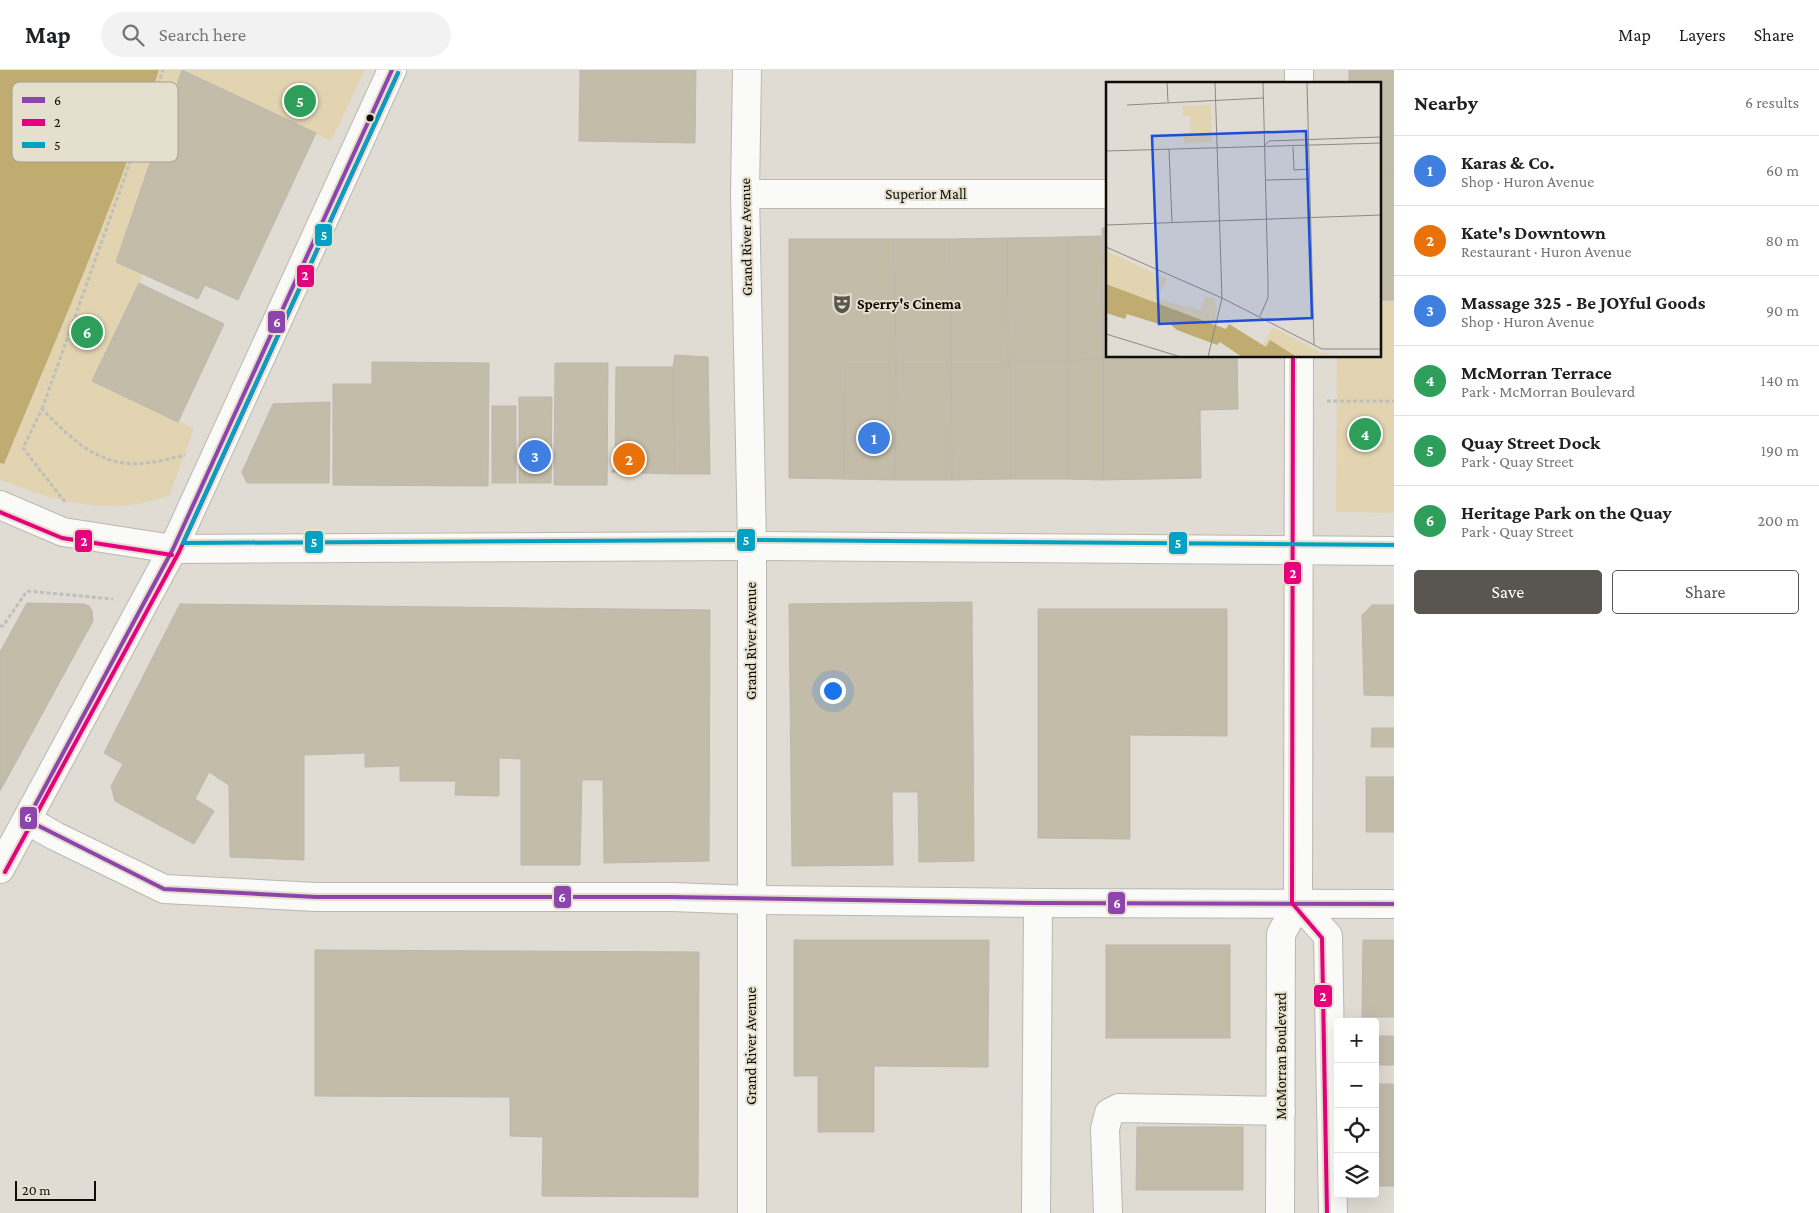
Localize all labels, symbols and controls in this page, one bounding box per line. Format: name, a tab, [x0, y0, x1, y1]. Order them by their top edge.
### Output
search box	[101, 12, 451, 57]
text: Map	[25, 21, 71, 48]
icon: search	[119, 21, 147, 49]
text: Search here	[159, 24, 246, 45]
text: Map	[1618, 25, 1651, 45]
text: Layers	[1679, 25, 1726, 45]
text: Share	[1754, 25, 1794, 45]
legend	[12, 82, 178, 162]
pin: 5	[284, 82, 316, 120]
inset map	[1106, 82, 1382, 358]
text: Nearby	[1414, 91, 1478, 115]
text: 6	[54, 92, 61, 108]
text: 6 results	[1745, 94, 1799, 111]
unlabelled marker	[365, 113, 375, 123]
text: 2	[54, 114, 61, 130]
text: 5	[54, 137, 61, 153]
text: Karas & Co.	[1461, 152, 1555, 173]
text: 1	[1427, 162, 1433, 179]
text: 60 m	[1766, 162, 1799, 179]
text: Shop · Huron Avenue	[1461, 173, 1594, 190]
street label: Grand River Avenue	[737, 177, 755, 296]
street label: Superior Mall	[885, 186, 967, 203]
text: Kate's Downtown	[1461, 222, 1606, 243]
line badge: 5	[314, 223, 333, 247]
text: 5	[321, 227, 328, 243]
text: 2	[1426, 232, 1434, 249]
text: 80 m	[1765, 232, 1799, 249]
text: Restaurant · Huron Avenue	[1461, 243, 1632, 260]
line badge: 2	[296, 264, 315, 288]
text: 2	[301, 267, 309, 283]
text: Massage 325 - Be JOYful Goods	[1461, 292, 1705, 313]
theatre icon: Sperry's Cinema	[831, 293, 853, 315]
place label: Sperry's Cinema	[857, 296, 962, 312]
text: 3	[1426, 302, 1434, 319]
text: 90 m	[1766, 302, 1799, 319]
line badge: 6	[267, 310, 286, 334]
pin: 6	[71, 313, 103, 351]
text: Shop · Huron Avenue	[1461, 313, 1594, 330]
text: 6	[273, 314, 281, 330]
text: McMorran Terrace	[1461, 362, 1612, 383]
text: 4	[1426, 372, 1434, 389]
text: 140 m	[1761, 372, 1799, 389]
text: Park · McMorran Boulevard	[1461, 383, 1635, 400]
pin: 4	[1349, 415, 1381, 453]
pin: 1	[858, 419, 890, 457]
text: Quay Street Dock	[1461, 432, 1600, 453]
pin: 3	[519, 437, 551, 475]
pin: 2	[613, 440, 645, 478]
text: 5	[1426, 442, 1434, 459]
text: 190 m	[1761, 442, 1799, 459]
text: Park · Quay Street	[1461, 453, 1574, 470]
text: Heritage Park on the Quay	[1461, 502, 1672, 523]
text: 6	[1426, 512, 1434, 529]
text: 200 m	[1757, 512, 1799, 529]
text: Park · Quay Street	[1461, 523, 1574, 540]
line badge: 5	[736, 528, 756, 552]
line badge: 2	[74, 529, 93, 553]
line badge: 5	[304, 530, 324, 554]
line badge: 5	[1168, 531, 1188, 555]
text: 5	[743, 532, 750, 548]
text: 2	[80, 533, 88, 549]
text: 5	[311, 534, 318, 550]
text: 5	[1175, 535, 1182, 551]
line badge: 2	[1283, 561, 1302, 585]
text: 2	[1289, 565, 1297, 581]
button: Save	[1414, 570, 1602, 614]
button: Share	[1612, 570, 1799, 614]
street label: Grand River Avenue	[743, 582, 759, 700]
your location	[820, 678, 846, 704]
line badge: 6	[19, 806, 38, 830]
text: 6	[24, 809, 32, 825]
line badge: 6	[553, 885, 572, 909]
text: 6	[558, 889, 566, 905]
line badge: 6	[1107, 891, 1126, 915]
text: 6	[1113, 895, 1121, 911]
line badge: 2	[1313, 984, 1333, 1008]
street label: Grand River Avenue	[743, 987, 759, 1105]
text: 2	[1319, 988, 1327, 1004]
street label: McMorran Boulevard	[1273, 992, 1289, 1120]
map controls	[1334, 1018, 1379, 1198]
button: +	[1334, 1018, 1379, 1063]
button: −	[1334, 1063, 1379, 1108]
button: locate	[1334, 1108, 1379, 1153]
button: layers	[1334, 1153, 1379, 1198]
scale bar	[15, 1178, 96, 1201]
text: 20 m	[22, 1182, 50, 1198]

